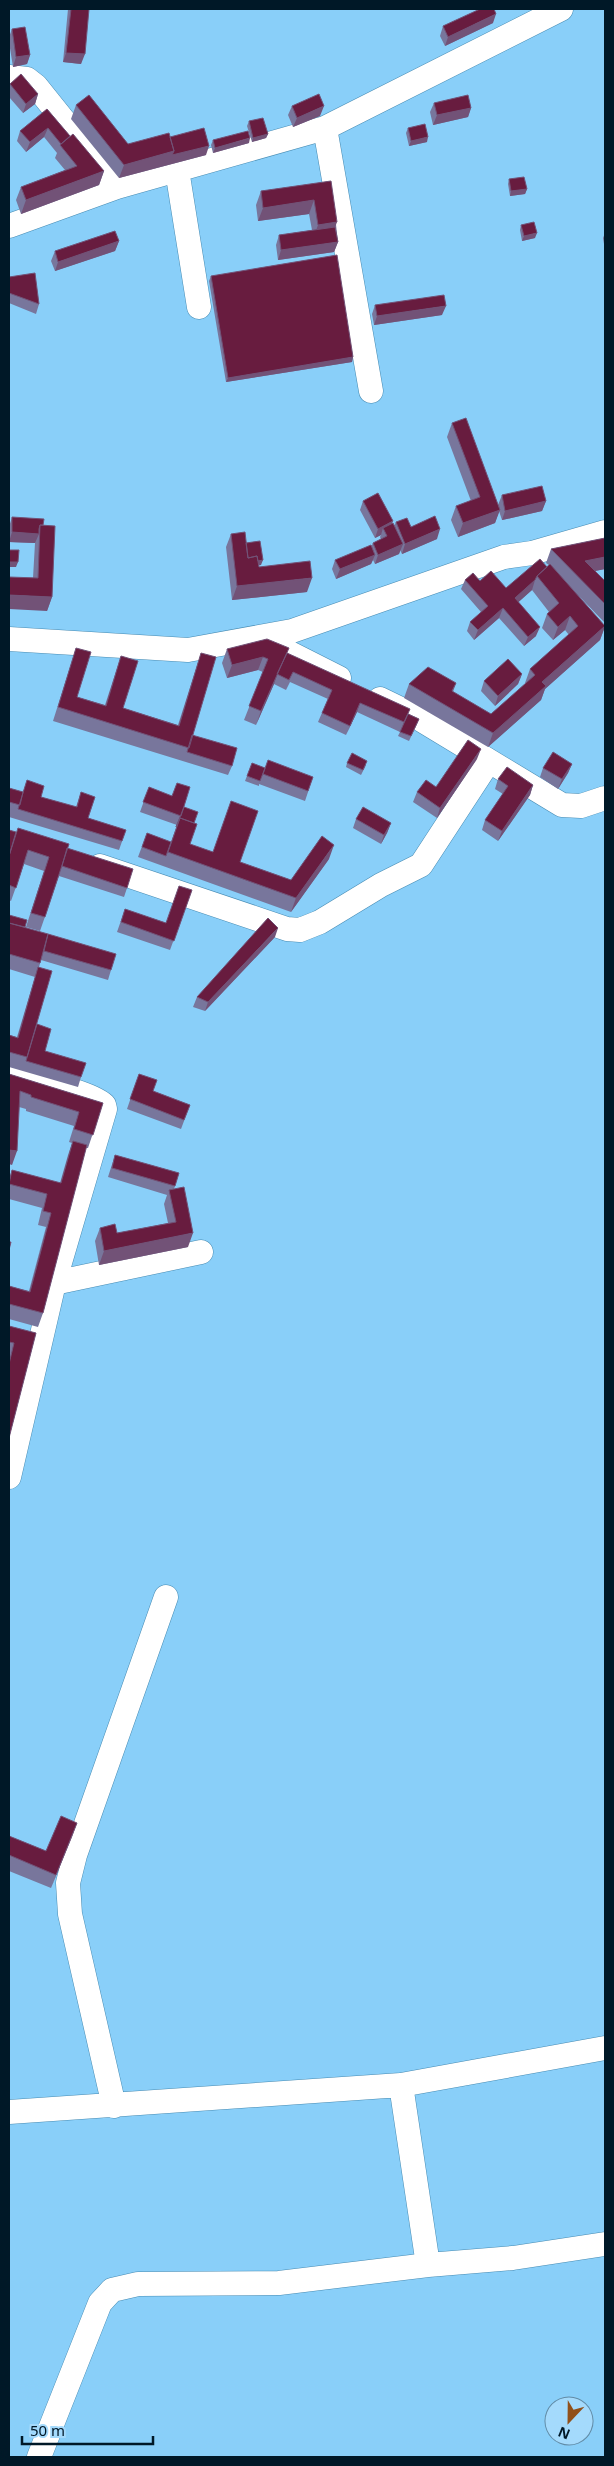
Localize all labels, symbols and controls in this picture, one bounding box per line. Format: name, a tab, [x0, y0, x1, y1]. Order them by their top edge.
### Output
north arrow	[544, 2396, 594, 2446]
scale bar	[22, 2414, 154, 2446]
text: 50 m	[30, 2420, 65, 2440]
text: N	[555, 2423, 573, 2444]

